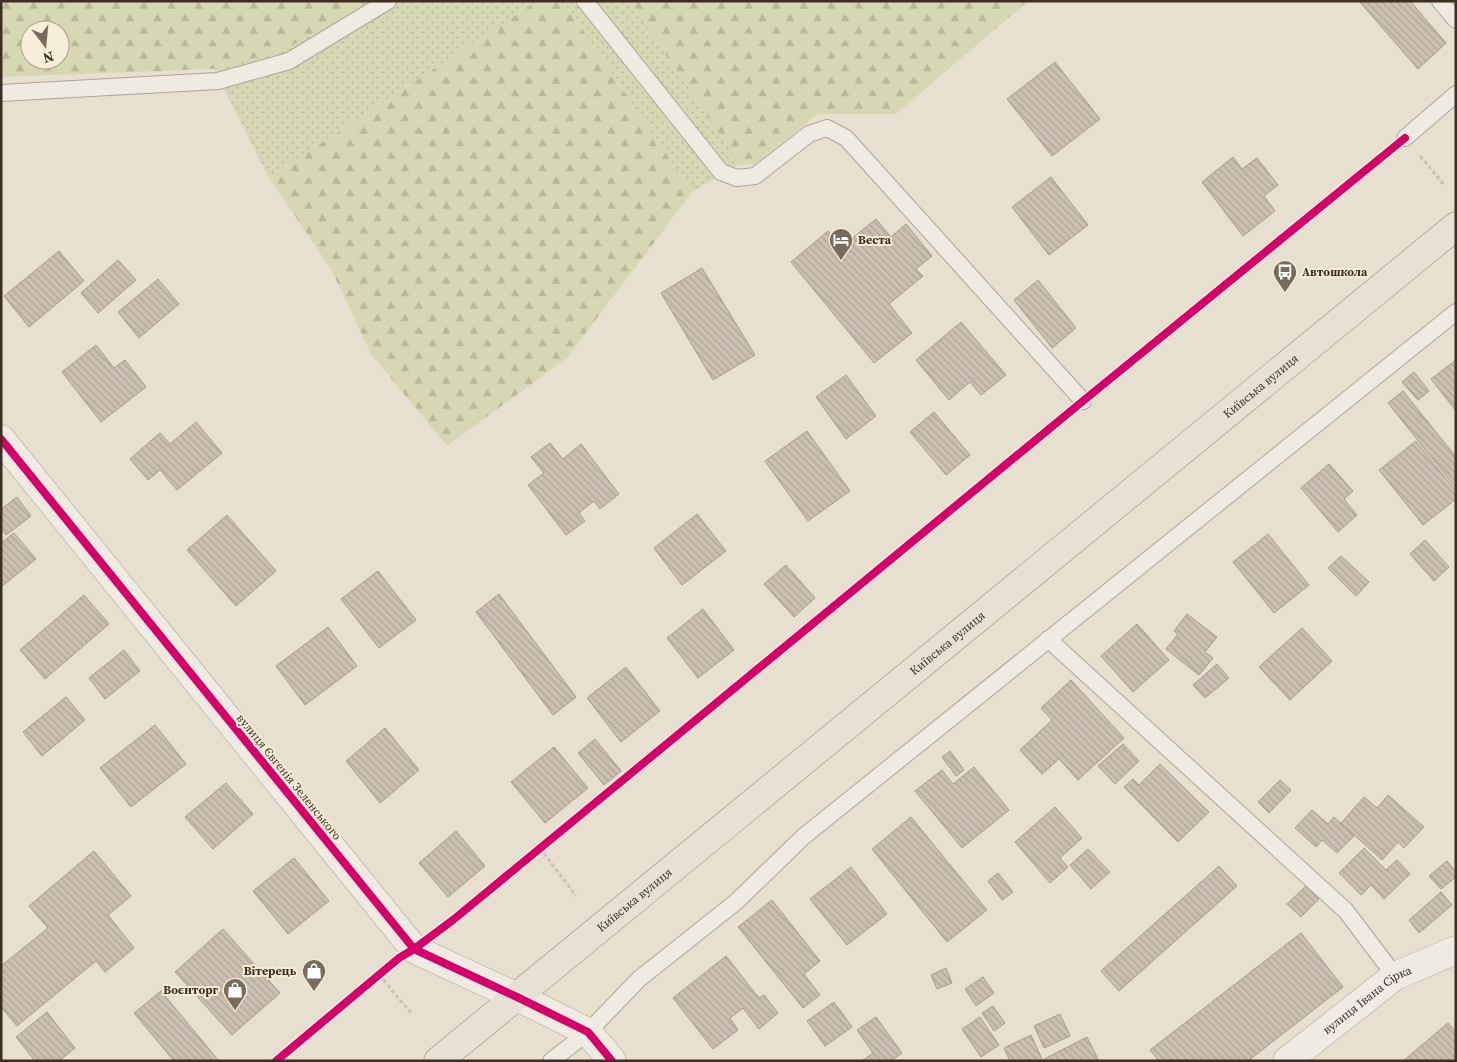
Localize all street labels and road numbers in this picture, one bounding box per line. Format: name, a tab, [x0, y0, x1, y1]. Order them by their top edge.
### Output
street label: Київська вулиця	[1220, 351, 1302, 422]
street label: Київська вулиця	[906, 607, 989, 679]
street label: вулиця Євгенія Зеленського	[233, 710, 345, 844]
street label: Київська вулиця	[593, 864, 675, 936]
street label: вулиця Івана Сірка	[1319, 962, 1415, 1038]

